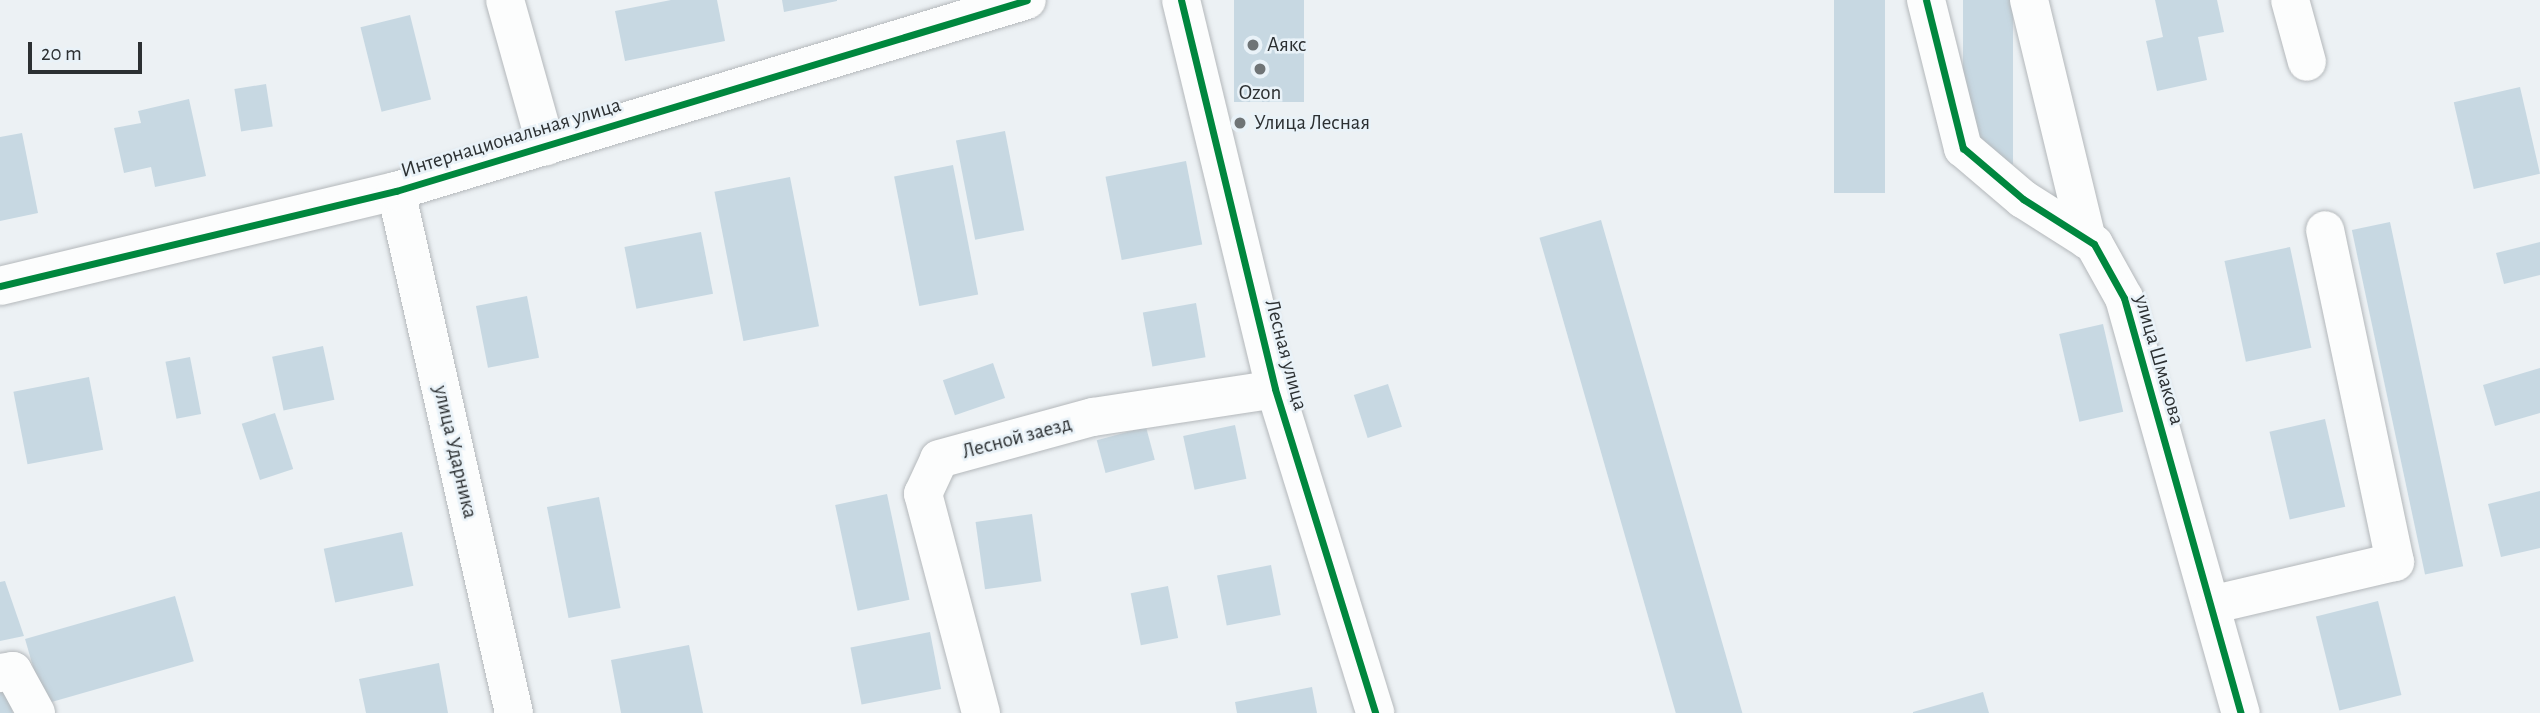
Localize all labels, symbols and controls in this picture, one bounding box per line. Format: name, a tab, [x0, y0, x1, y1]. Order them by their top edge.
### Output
scale bar	[32, 28, 145, 72]
place label: Аякс	[1267, 32, 1307, 58]
marker: Аякс	[1245, 37, 1261, 53]
text: 20 m	[41, 43, 82, 64]
marker: Ozon	[1252, 61, 1268, 77]
place label: Ozon	[1239, 80, 1281, 106]
street label: Интернациональная улица	[398, 92, 624, 184]
place label: Улица Лесная	[1254, 110, 1370, 136]
marker: Улица Лесная	[1232, 115, 1248, 131]
street label: улица Шмакова	[2128, 292, 2190, 428]
street label: Лесная улица	[1259, 297, 1313, 413]
street label: улица Ударника	[427, 383, 483, 521]
street label: Лесной заезд	[959, 411, 1075, 465]

